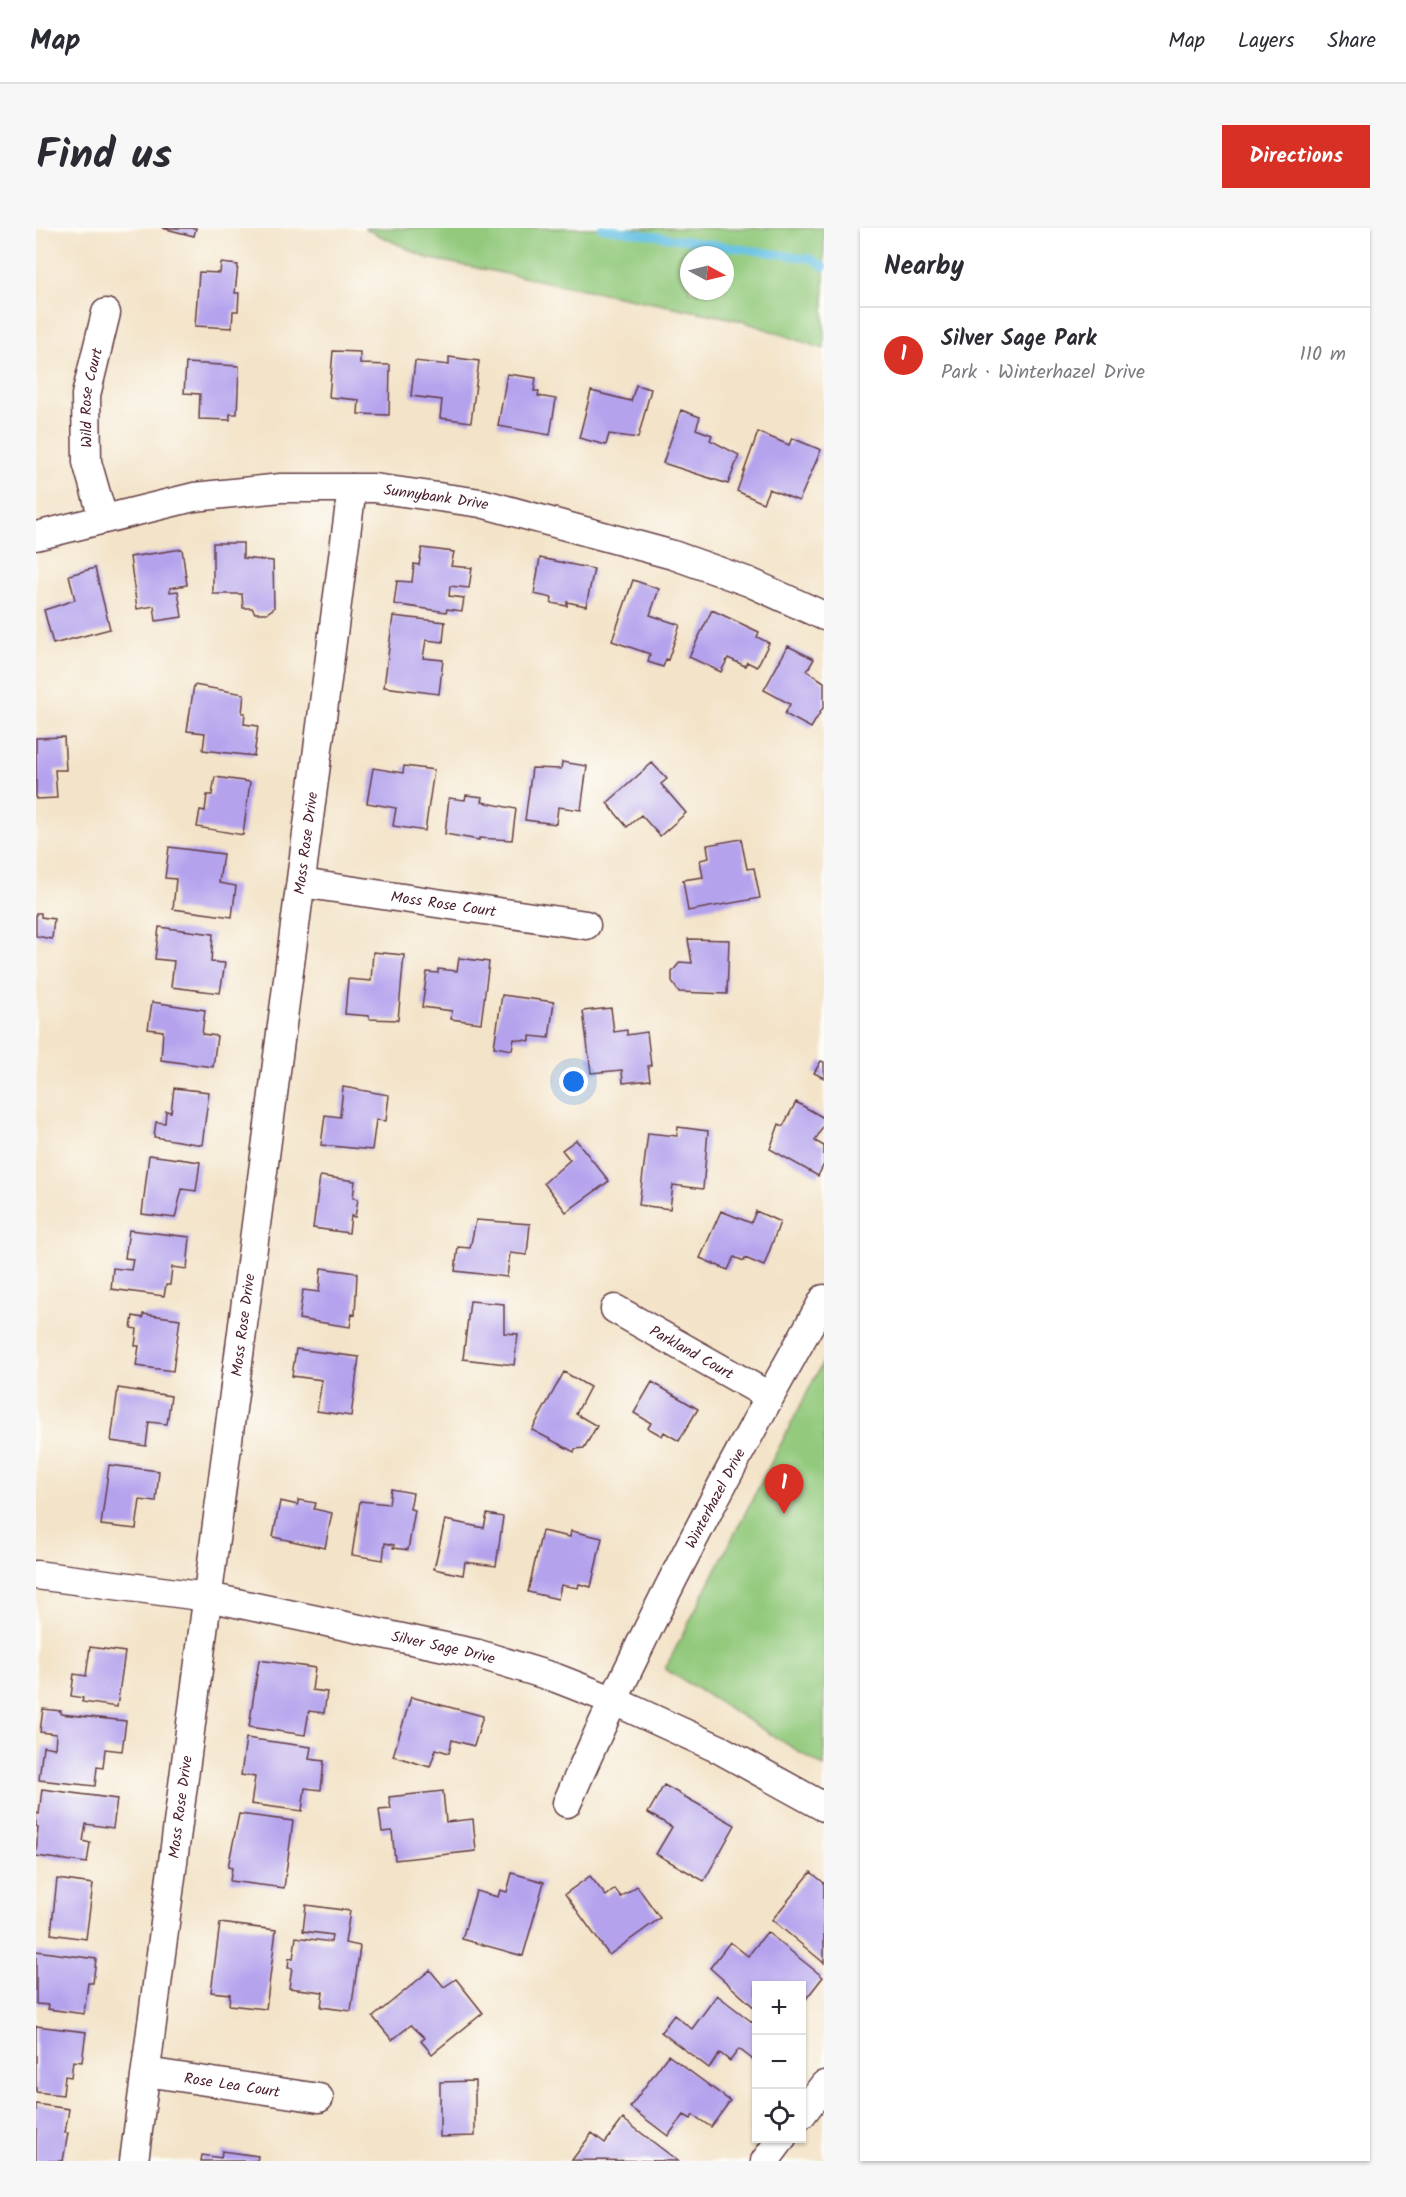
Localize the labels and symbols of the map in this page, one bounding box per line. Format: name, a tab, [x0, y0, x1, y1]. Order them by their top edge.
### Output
north arrow	[680, 246, 734, 300]
street label: Wild Rose Court	[75, 345, 110, 448]
street label: Sunnybank Drive	[382, 478, 491, 518]
street label: Moss Rose Drive	[288, 790, 325, 896]
street label: Moss Rose Court	[389, 885, 498, 925]
your location	[559, 1067, 588, 1096]
street label: Moss Rose Drive	[225, 1272, 263, 1378]
street label: Parkland Court	[645, 1320, 738, 1387]
street label: Winterhazel Drive	[680, 1444, 753, 1553]
pin: 1	[764, 1464, 804, 1514]
street label: Silver Sage Drive	[389, 1625, 498, 1672]
street label: Moss Rose Drive	[163, 1754, 200, 1860]
street label: Rose Lea Court	[182, 2067, 282, 2105]

